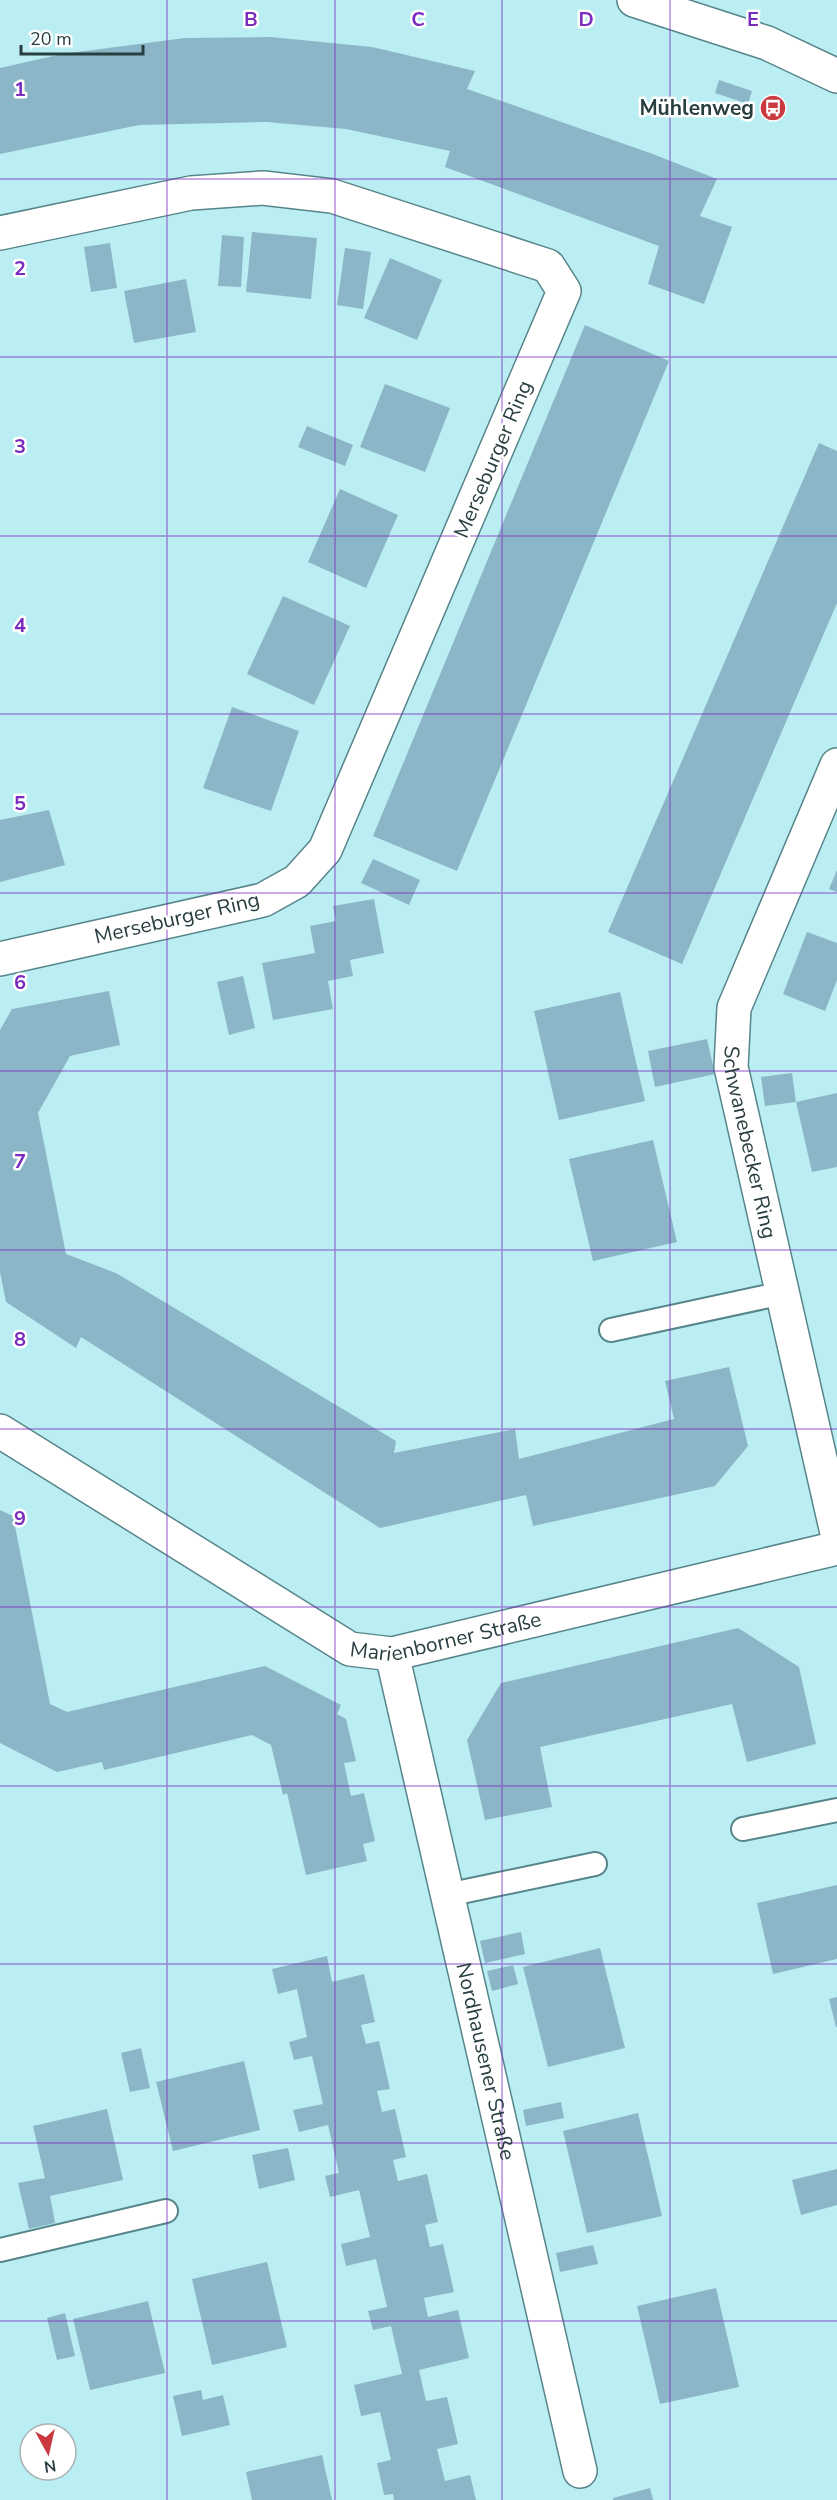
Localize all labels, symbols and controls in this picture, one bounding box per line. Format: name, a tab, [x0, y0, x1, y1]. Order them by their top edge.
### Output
text: B	[244, 6, 258, 33]
text: C	[411, 6, 425, 33]
text: D	[578, 6, 594, 33]
text: E	[747, 6, 759, 33]
scale bar	[21, 18, 142, 56]
text: 20 m	[30, 27, 72, 51]
text: 1	[14, 76, 26, 103]
bus stop icon: Mühlenweg	[758, 93, 788, 123]
place label: Mühlenweg	[639, 94, 754, 122]
text: 2	[14, 255, 26, 282]
street label: Merseburger Ring	[447, 376, 539, 542]
text: 3	[14, 433, 26, 460]
text: 4	[14, 612, 26, 639]
text: 5	[14, 790, 26, 817]
street label: Merseburger Ring	[92, 885, 262, 951]
text: 6	[14, 969, 26, 996]
street label: Schwanebecker Ring	[717, 1045, 784, 1241]
text: 7	[14, 1148, 26, 1175]
text: 8	[14, 1326, 26, 1353]
text: 9	[14, 1505, 26, 1532]
street label: Marienborner Straße	[348, 1605, 544, 1668]
street label: Nordhausener Straße	[449, 1960, 522, 2163]
north arrow	[18, 2422, 78, 2482]
text: N	[42, 2454, 57, 2478]

